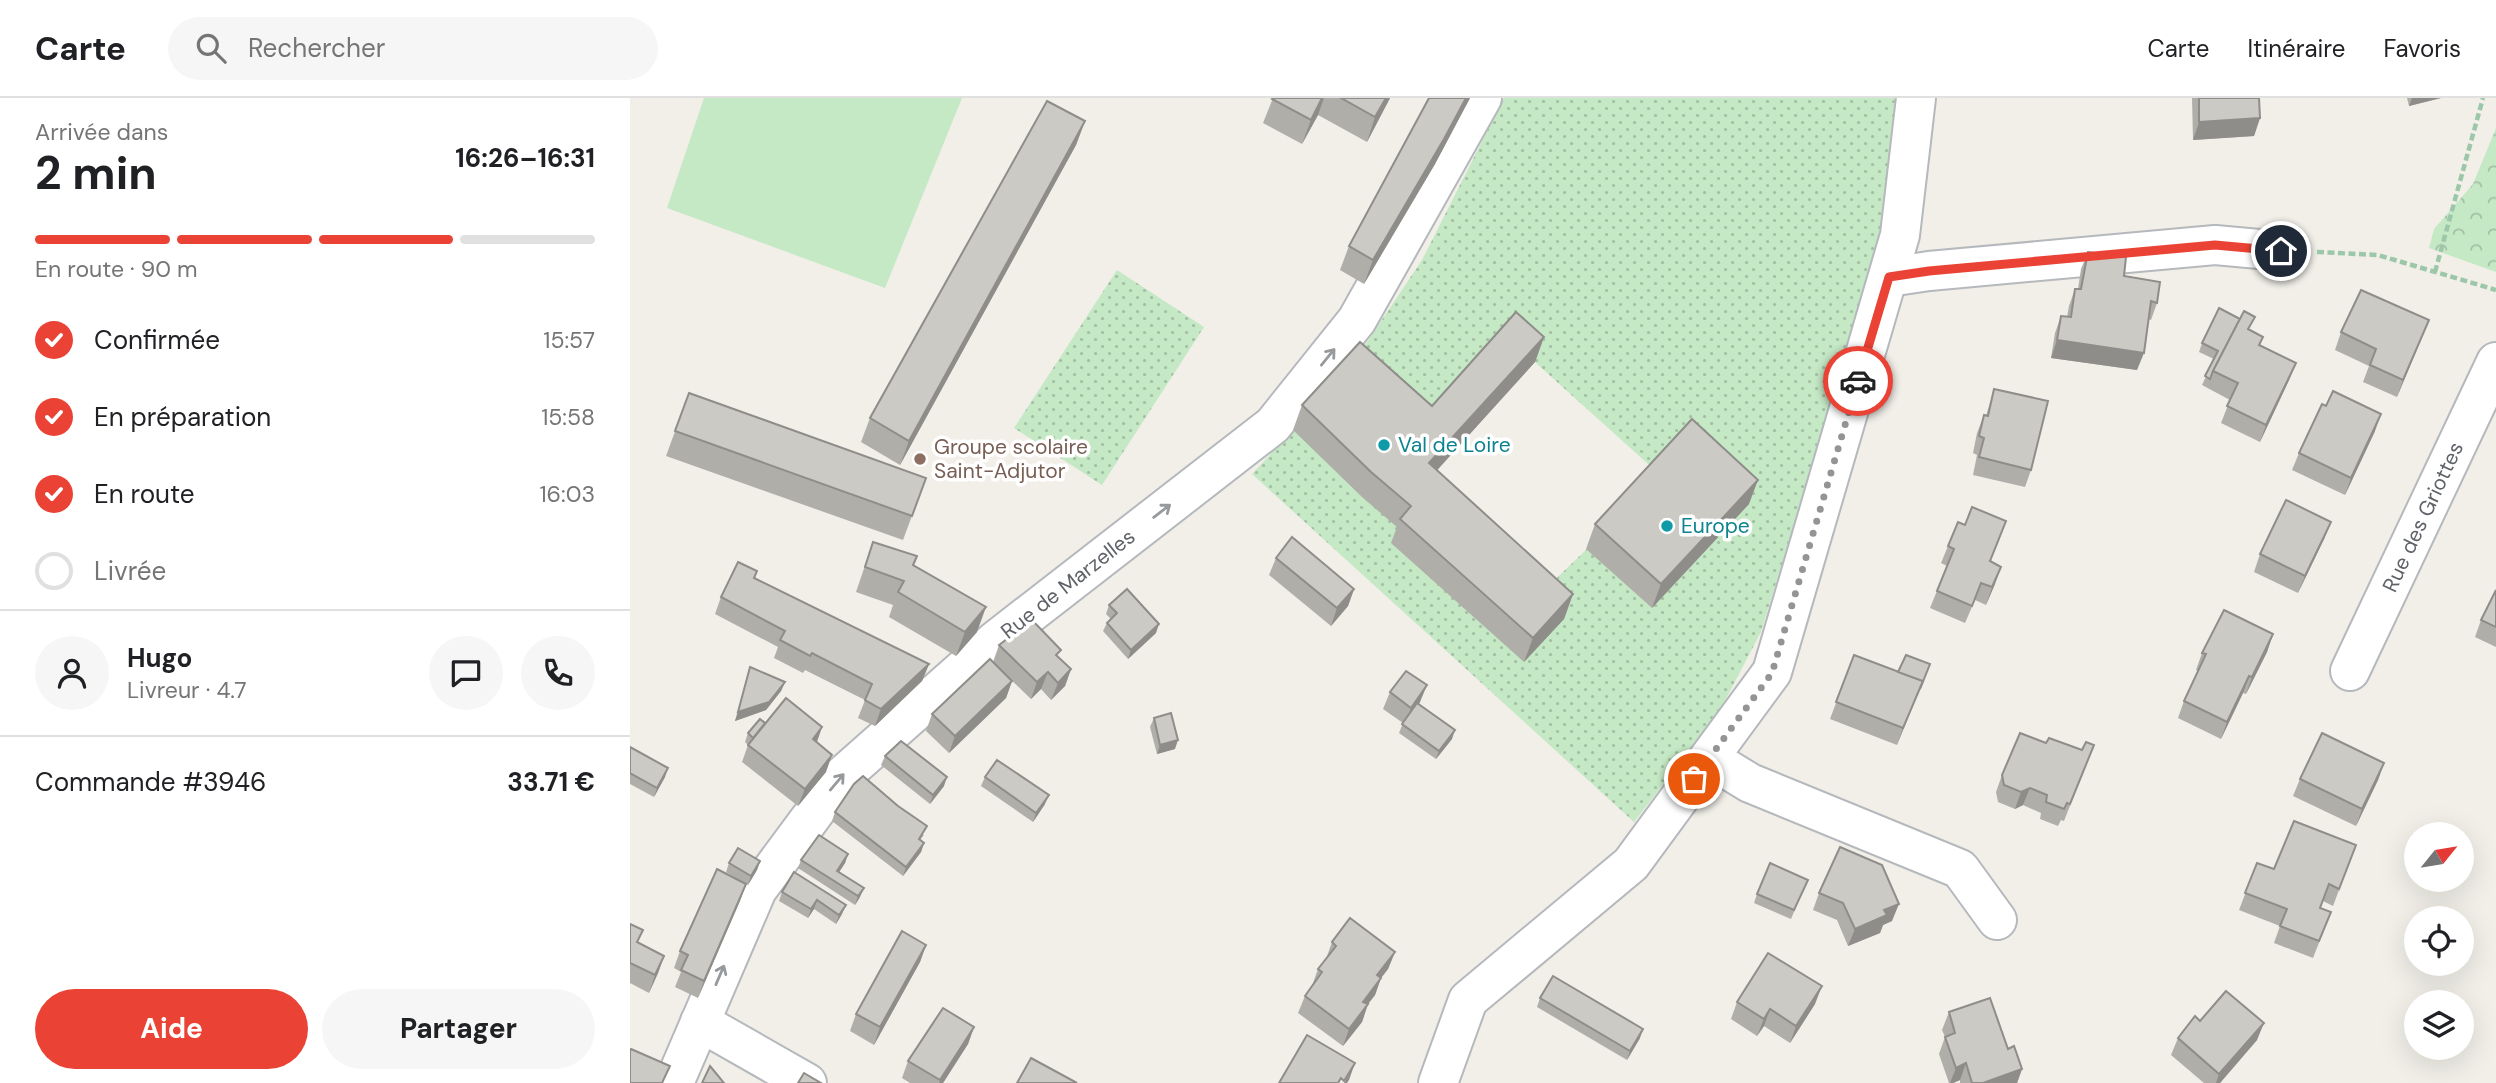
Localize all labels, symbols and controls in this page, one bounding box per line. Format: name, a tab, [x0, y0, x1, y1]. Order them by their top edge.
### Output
search box	[168, 17, 658, 80]
text: Carte	[35, 27, 126, 70]
icon: search	[192, 29, 230, 67]
text: Rechercher	[248, 31, 385, 65]
text: Carte	[2148, 33, 2209, 64]
text: Itinéraire	[2247, 33, 2345, 64]
text: Favoris	[2383, 33, 2461, 64]
text: Arrivée dans	[35, 117, 168, 147]
text: 16:26–16:31	[455, 141, 595, 175]
text: 2 min	[35, 143, 157, 203]
pin	[2251, 221, 2311, 281]
icon: home	[2262, 232, 2300, 270]
text: En route · 90 m	[35, 254, 198, 284]
icon: check	[35, 321, 73, 359]
text: Confirmée	[94, 323, 220, 357]
text: 15:57	[543, 325, 595, 355]
courier	[1823, 346, 1893, 416]
one-way arrow	[1320, 348, 1335, 366]
icon: car	[1839, 362, 1877, 400]
icon: check	[35, 398, 73, 436]
text: En préparation	[94, 400, 271, 434]
text: 15:58	[541, 402, 595, 432]
place label: Val de Loire	[1398, 431, 1511, 459]
place label: Groupe scolaire Saint-Adjutor	[934, 433, 1088, 485]
marker: Val de Loire	[1376, 437, 1392, 453]
street label: Rue des Griottes	[2376, 437, 2470, 597]
marker: Groupe scolaire Saint-Adjutor	[912, 451, 928, 467]
icon: check	[35, 475, 73, 513]
text: En route	[94, 477, 195, 511]
text: 16:03	[539, 479, 595, 509]
one-way arrow	[1152, 503, 1171, 518]
place label: Europe	[1681, 512, 1750, 540]
marker: Europe	[1659, 518, 1675, 534]
street label: Rue de Marzelles	[995, 523, 1141, 645]
text: Livrée	[94, 554, 166, 588]
button: person	[35, 636, 109, 710]
button: chat	[429, 636, 503, 710]
button: phone	[521, 636, 595, 710]
text: Hugo	[127, 641, 192, 675]
text: Livreur · 4.7	[127, 675, 247, 705]
pin	[1664, 749, 1724, 809]
icon: bag	[1675, 760, 1713, 798]
text: Commande #3946	[35, 765, 266, 799]
text: 33.71 €	[507, 765, 595, 799]
one-way arrow	[829, 773, 845, 791]
north arrow	[2404, 822, 2474, 892]
map controls	[2404, 822, 2474, 1060]
button: locate	[2404, 906, 2474, 976]
one-way arrow	[715, 965, 728, 987]
button: Aide	[35, 989, 308, 1069]
button: Partager	[322, 989, 595, 1069]
button: layers	[2404, 990, 2474, 1060]

